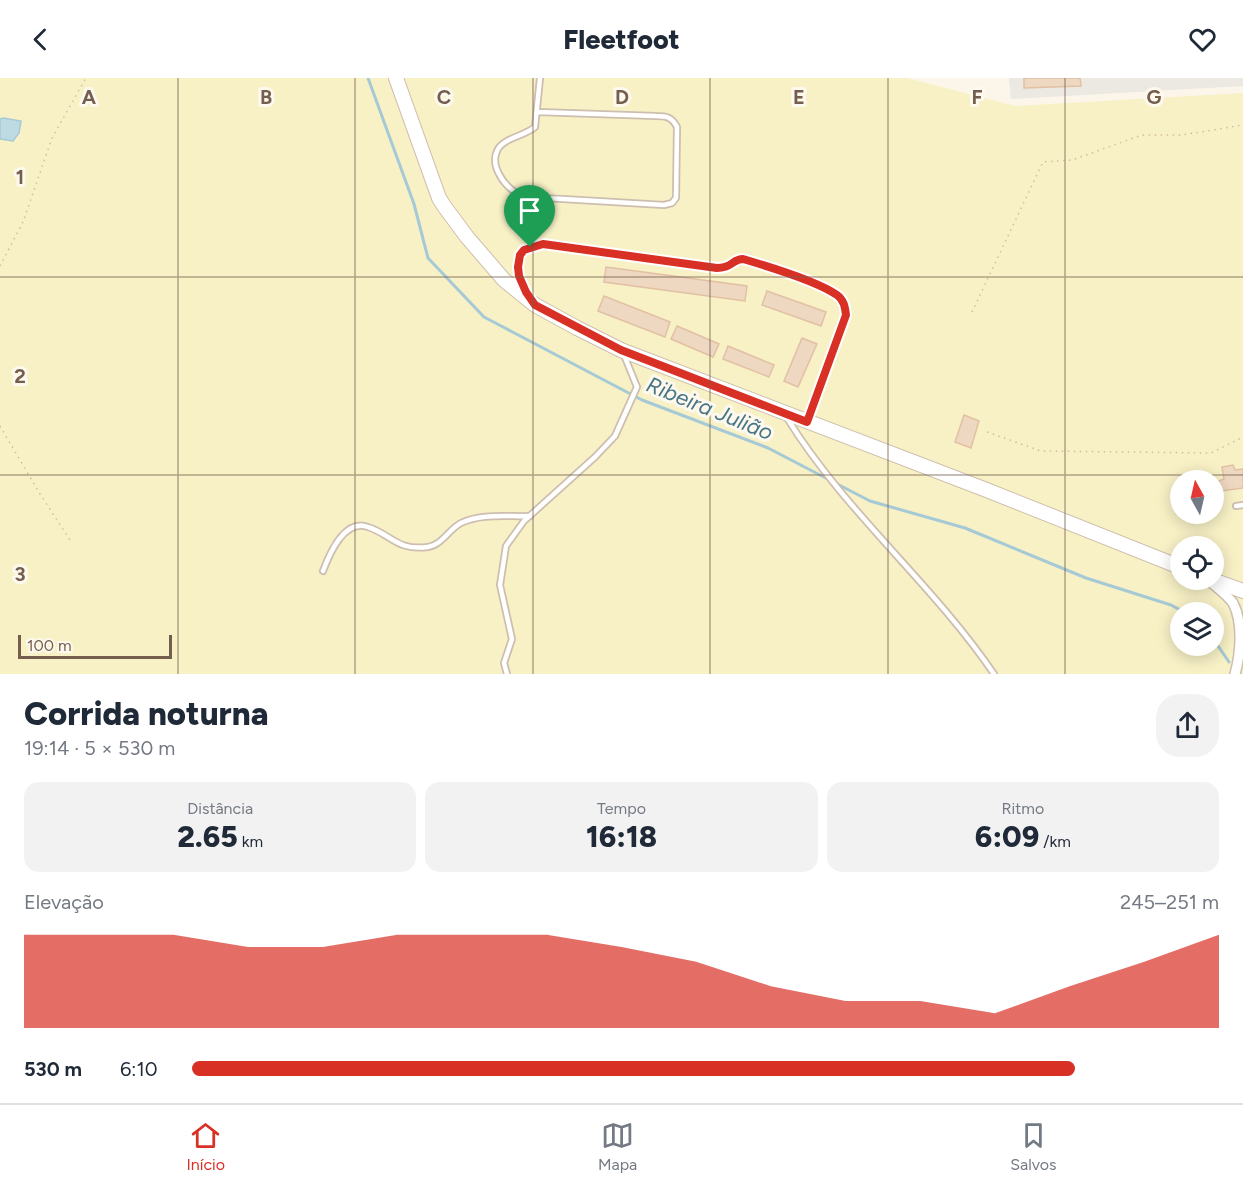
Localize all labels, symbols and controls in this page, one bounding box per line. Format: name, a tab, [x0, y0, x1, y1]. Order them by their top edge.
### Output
icon: back	[24, 23, 57, 56]
text: Fleetfoot	[563, 23, 680, 56]
icon: heart	[1186, 23, 1219, 56]
text: A	[82, 85, 97, 109]
text: B	[260, 85, 272, 109]
text: C	[437, 85, 451, 109]
text: D	[615, 85, 629, 109]
text: E	[793, 85, 805, 109]
text: F	[971, 85, 983, 109]
text: G	[1147, 85, 1162, 109]
text: 1	[16, 165, 24, 189]
pin	[504, 185, 555, 247]
icon: arrive	[513, 194, 546, 227]
text: 2	[14, 364, 26, 388]
water label: Ribeira Julião	[643, 371, 777, 446]
north arrow	[1170, 470, 1224, 524]
map controls	[1170, 470, 1224, 656]
button: locate	[1170, 536, 1224, 590]
text: 3	[14, 562, 26, 586]
button: layers	[1170, 602, 1224, 656]
scale bar	[18, 632, 172, 660]
text: 100 m	[27, 636, 72, 655]
text: Corrida noturna	[24, 694, 268, 733]
button: share	[1156, 694, 1219, 757]
text: 19:14 · 5 × 530 m	[24, 736, 175, 760]
text: Distância	[187, 799, 253, 818]
text: Tempo	[597, 799, 646, 818]
text: Ritmo	[1001, 799, 1044, 818]
text: 2.65	[177, 818, 238, 855]
text: 16:18	[586, 818, 657, 855]
text: 6:09	[975, 818, 1039, 855]
text: km	[238, 832, 263, 851]
text: /km	[1039, 832, 1071, 851]
text: Elevação	[24, 890, 104, 914]
text: 245–251 m	[1120, 890, 1219, 914]
text: 530 m	[24, 1057, 82, 1081]
text: 6:10	[120, 1057, 157, 1081]
tab: Início	[186, 1119, 225, 1174]
tab: Mapa	[598, 1119, 637, 1174]
tab: Salvos	[1010, 1119, 1057, 1174]

